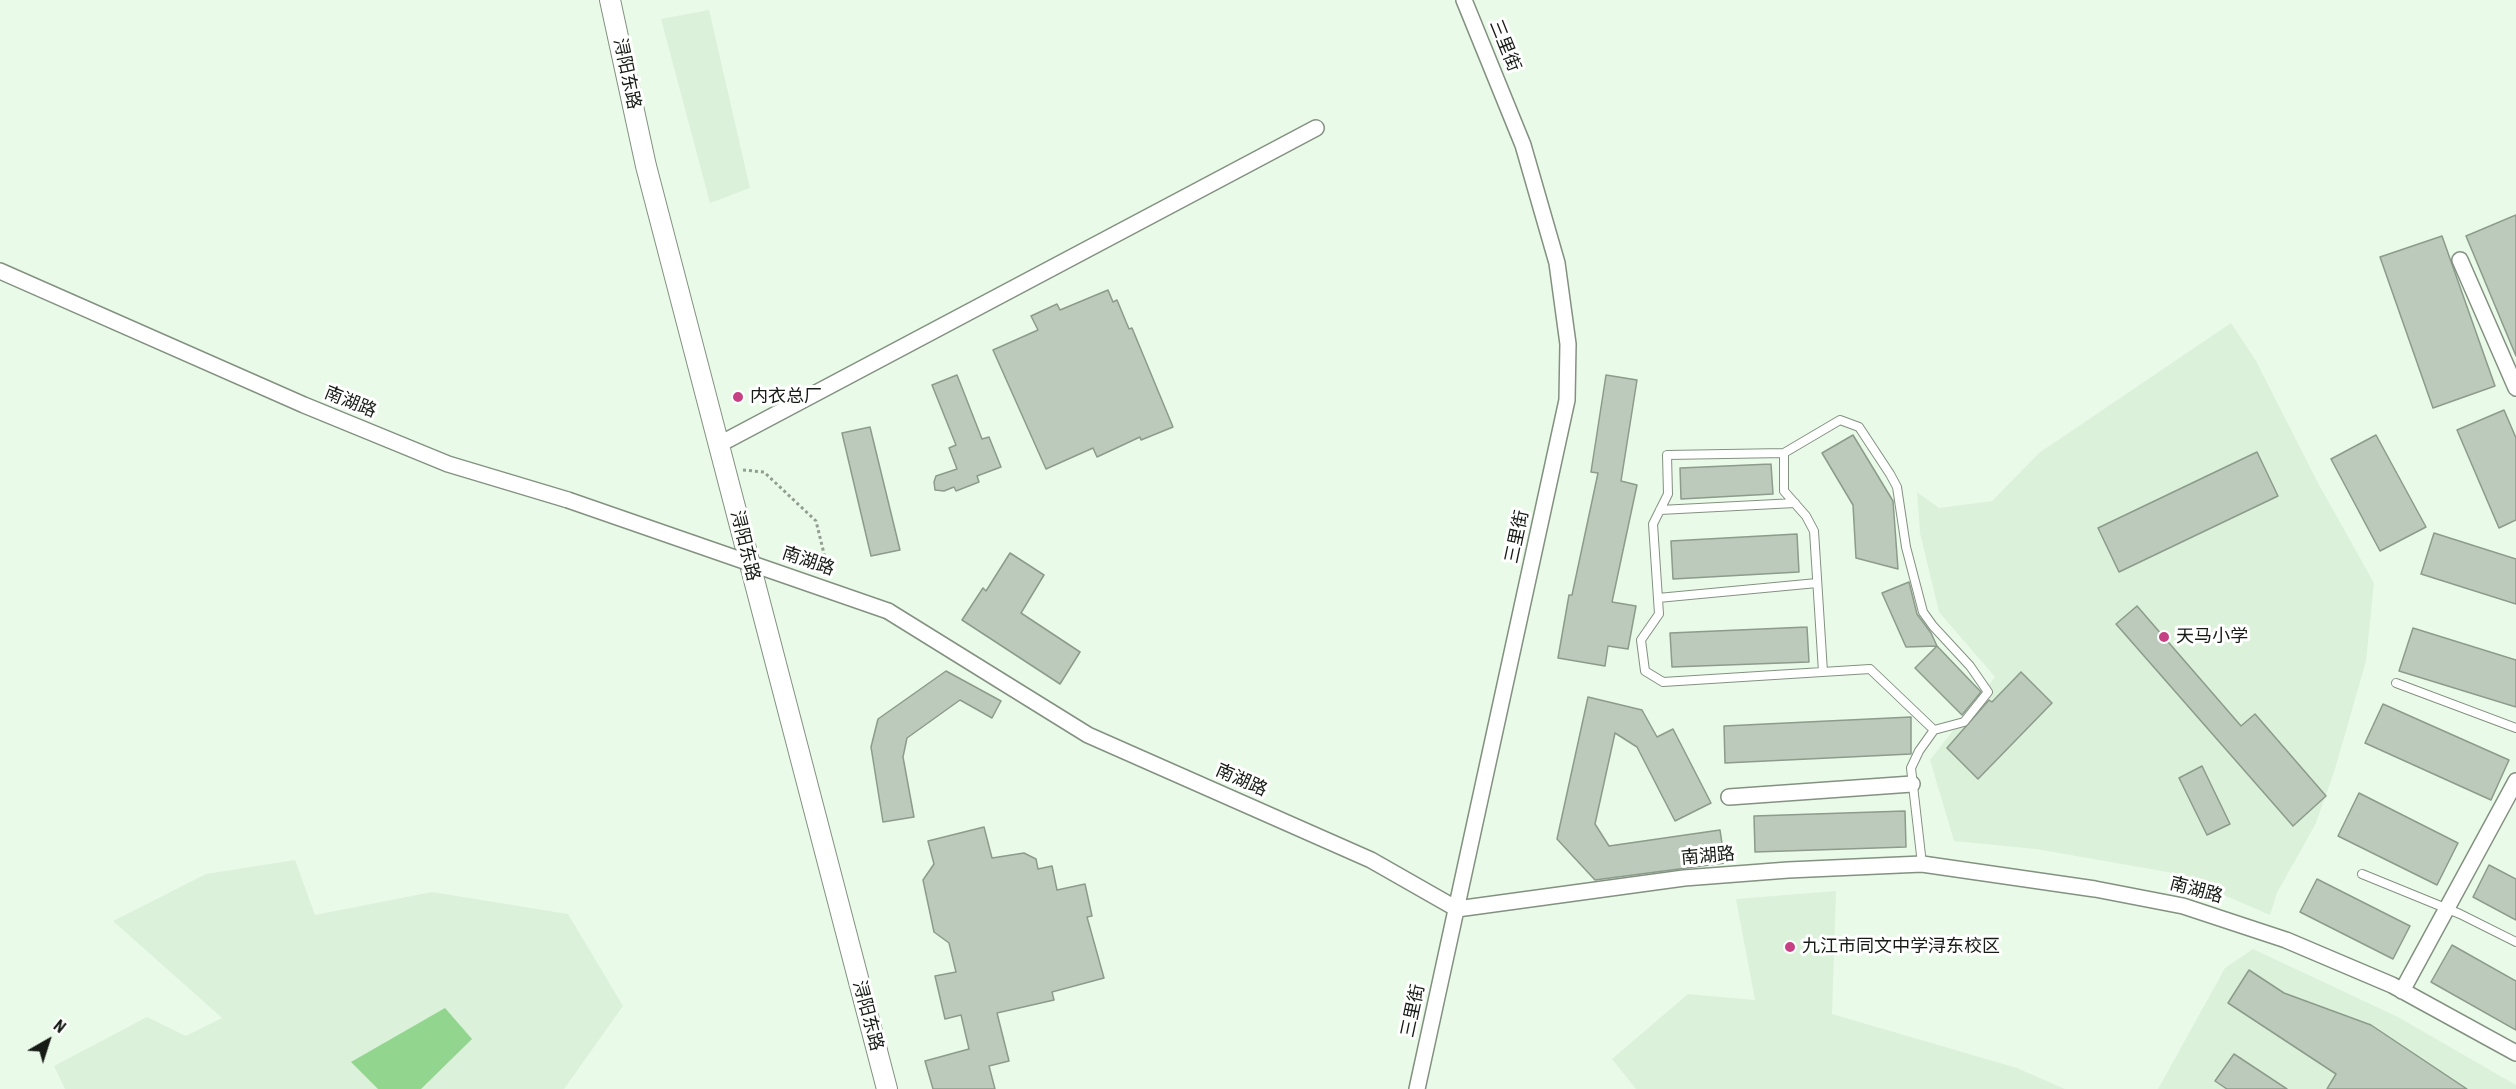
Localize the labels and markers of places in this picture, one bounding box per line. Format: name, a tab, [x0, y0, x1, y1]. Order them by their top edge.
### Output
place label: 内衣总厂	[750, 386, 822, 408]
marker: 内衣总厂	[731, 390, 745, 404]
place label: 天马小学	[2176, 626, 2248, 648]
marker: 天马小学	[2157, 630, 2171, 644]
place label: 九江市同文中学浔东校区	[1802, 936, 2000, 958]
marker: 九江市同文中学浔东校区	[1783, 940, 1797, 954]

